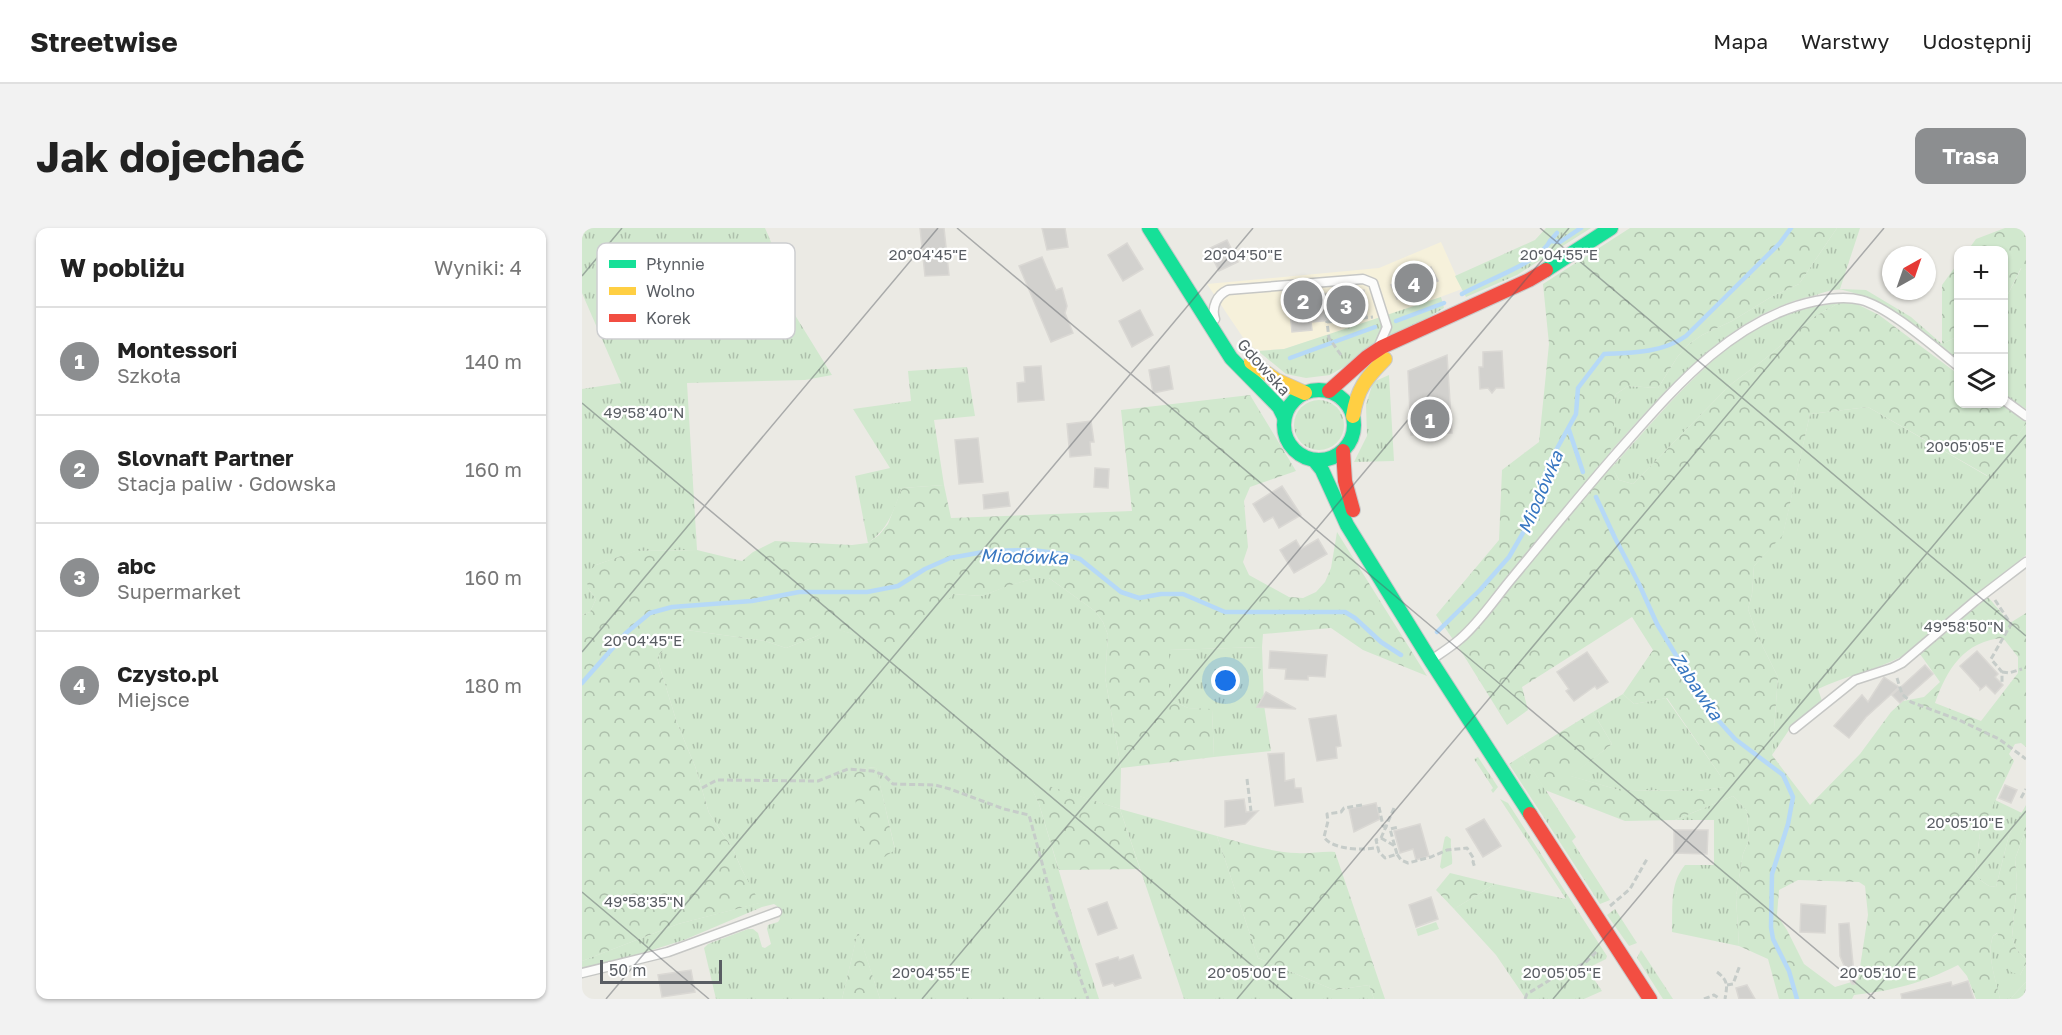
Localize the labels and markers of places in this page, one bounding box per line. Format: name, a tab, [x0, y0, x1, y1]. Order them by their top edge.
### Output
pin: 4	[1394, 260, 1434, 306]
pin: 2	[1284, 278, 1322, 322]
pin: 3	[1326, 282, 1365, 328]
pin: 1	[1410, 396, 1450, 441]

